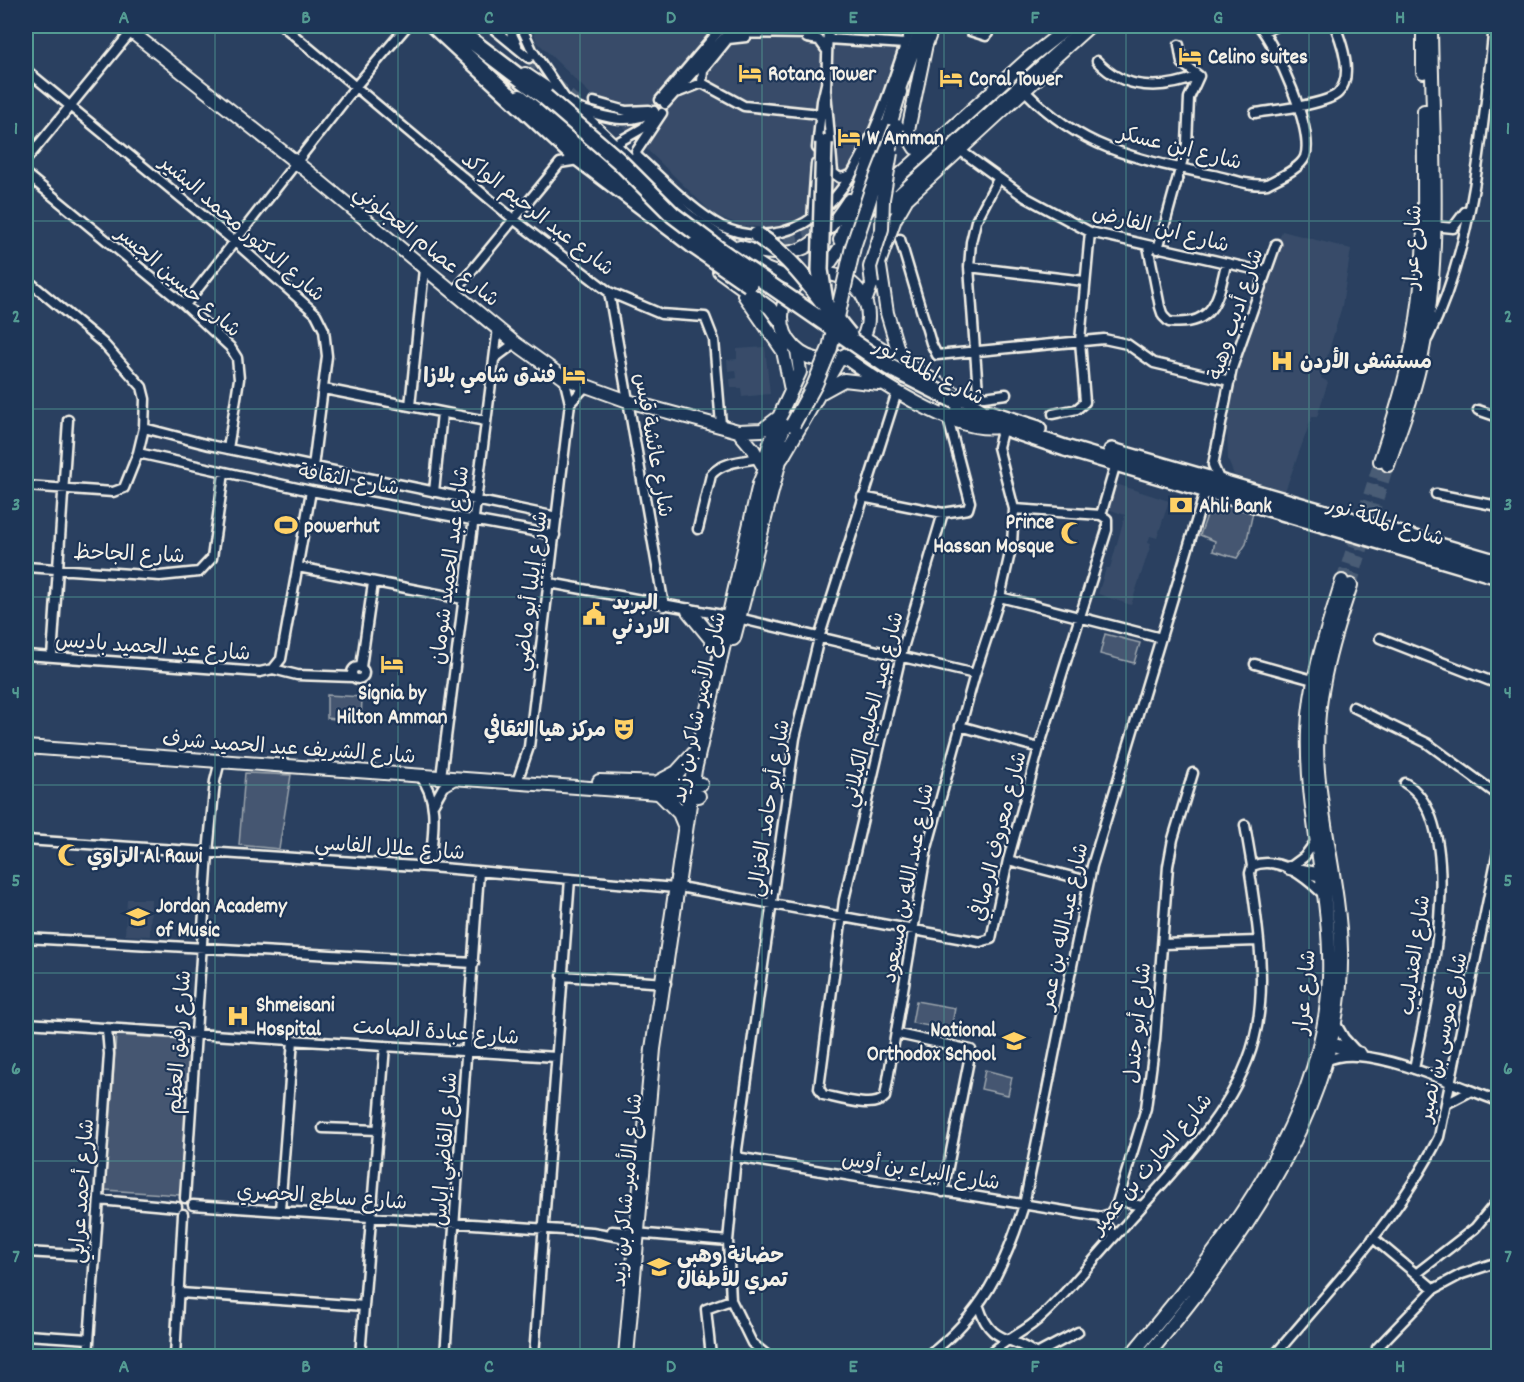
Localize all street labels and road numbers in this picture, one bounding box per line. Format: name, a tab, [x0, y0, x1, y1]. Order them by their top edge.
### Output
street label: شارع ابن عسكر	[1112, 120, 1244, 180]
street label: شارع عبد الرحيم الواكد	[453, 146, 619, 285]
street label: شارع الدكتور محمد البشير	[150, 149, 330, 311]
street label: شارع عصام العجلوني	[345, 179, 505, 316]
street label: شارع ابن الفارض	[1089, 199, 1232, 262]
street label: شارع عرار	[1398, 204, 1431, 292]
street label: شارع حسين الجسر	[106, 219, 246, 346]
street label: شارع أديب وهبة	[1202, 245, 1273, 385]
street label: شارع الملكة نور	[866, 332, 989, 415]
street label: شارع عائشة قيس	[624, 371, 678, 520]
street label: شارع الثقافة	[296, 458, 401, 506]
street label: شارع عبد الحميد شومان	[425, 464, 479, 667]
street label: شارع الملكة نور	[1322, 491, 1448, 556]
street label: شارع إيليا أبو ماضي	[508, 509, 559, 674]
street label: شارع الجاحظ	[73, 539, 185, 573]
street label: شارع الأمير شاكر بن زيد	[664, 609, 736, 806]
street label: شارع عبد الحليم الكيلاني	[836, 609, 915, 811]
street label: شارع عبد الحميد باديس	[54, 627, 251, 671]
street label: شارع أبو حامد الغزالي	[742, 718, 801, 899]
street label: شارع الشريف عبد الحميد شرف	[161, 726, 417, 774]
street label: شارع معروف الرصافي	[963, 748, 1037, 925]
street label: شارع عبد الله بن مسعود	[876, 781, 944, 986]
street label: شارع علال الفاسي	[314, 830, 466, 871]
street label: شارع عبدالله بن عمر	[1033, 840, 1098, 1015]
street label: شارع العندليب	[1394, 893, 1440, 1018]
street label: شارع عرار	[1288, 949, 1326, 1038]
street label: شارع موسى بن نصير	[1412, 950, 1478, 1127]
street label: شارع أبو جندل	[1119, 961, 1161, 1085]
street label: شارع رفيق العظم	[161, 969, 201, 1115]
street label: شارع عبادة الصامت	[352, 1013, 520, 1055]
street label: شارع القاضي إياس	[427, 1071, 468, 1227]
street label: شارع الحارث بن عمير	[1084, 1088, 1221, 1244]
street label: شارع الأمير شاكر بن زيد	[604, 1092, 652, 1288]
street label: شارع أحمد عرابي	[64, 1118, 105, 1265]
street label: شارع البراء بن أوس	[839, 1146, 1002, 1200]
street label: شارع ساطع الحصري	[236, 1178, 408, 1220]

